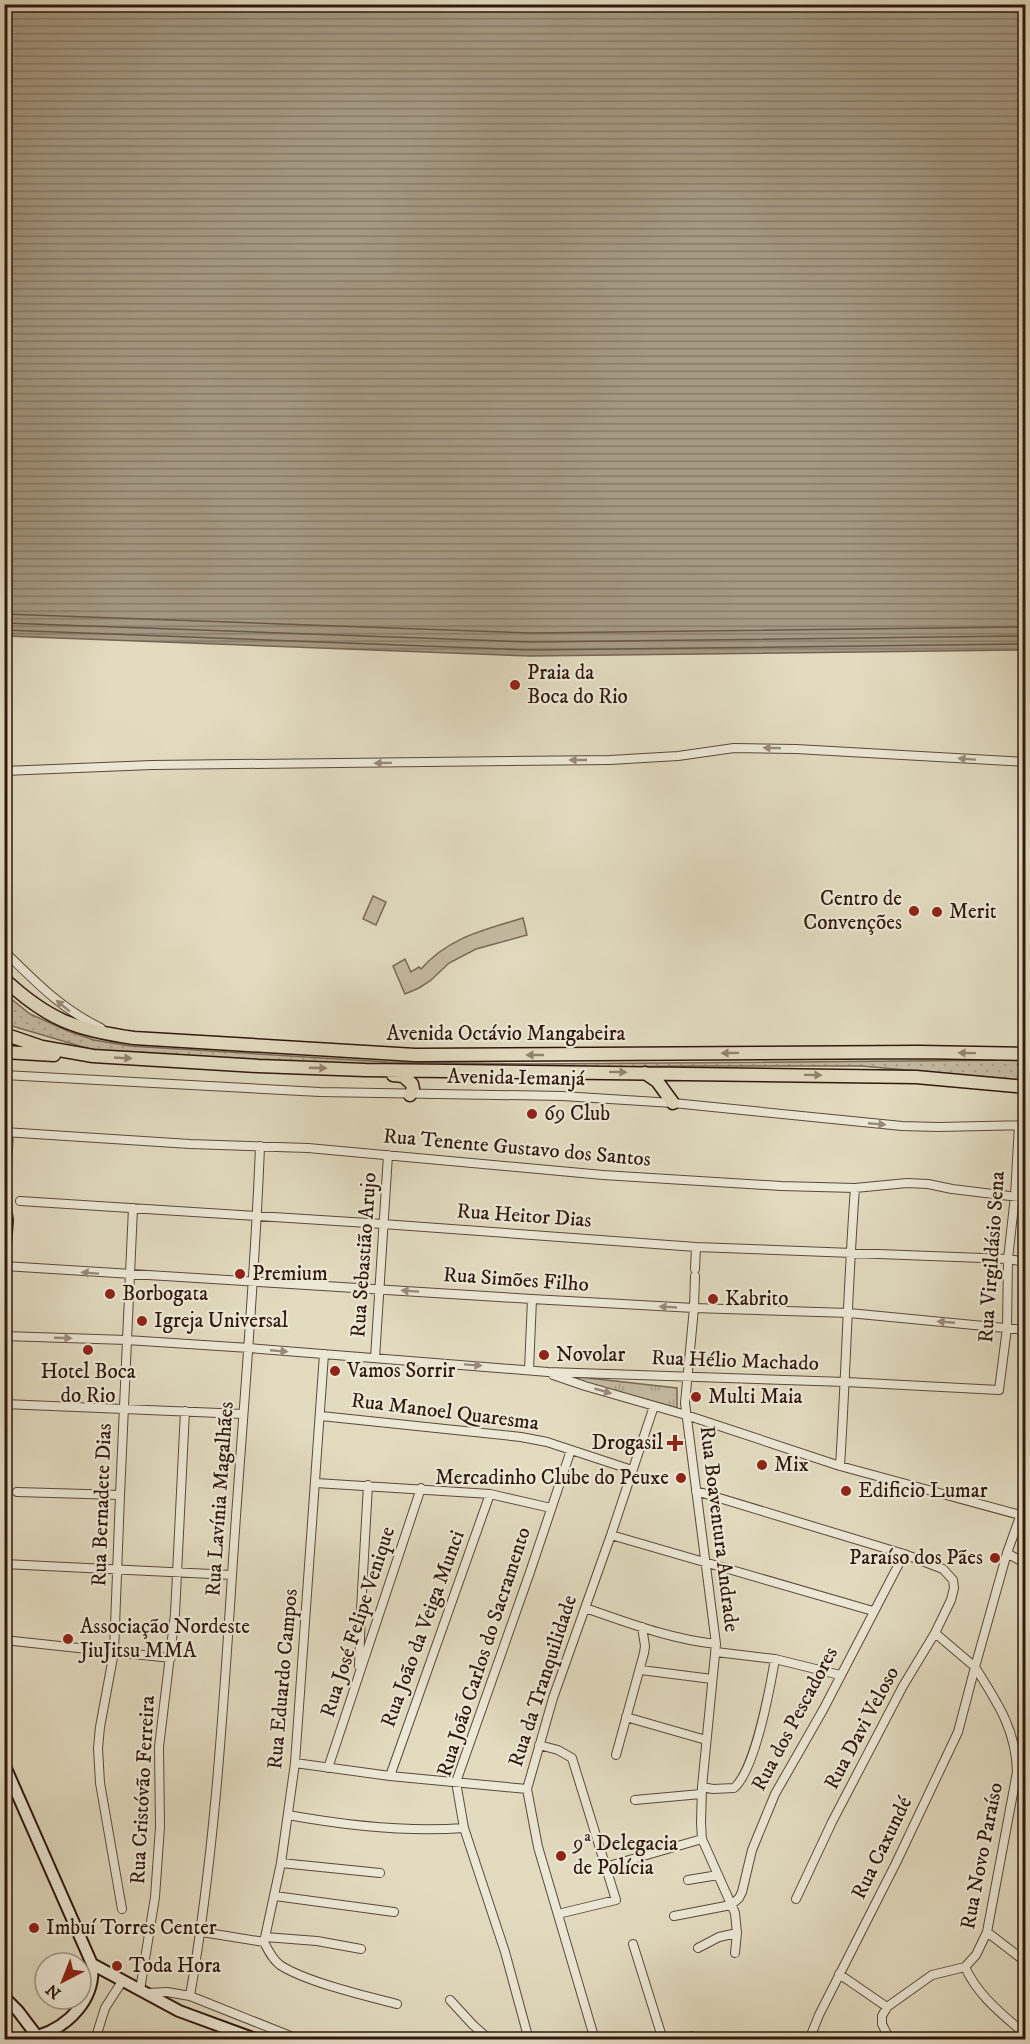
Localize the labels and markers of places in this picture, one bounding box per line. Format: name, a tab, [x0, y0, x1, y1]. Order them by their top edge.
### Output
place label: Praia da Boca do Rio	[527, 660, 628, 710]
marker: Praia da Boca do Rio	[508, 678, 522, 692]
place label: Centro de Convenções	[803, 886, 902, 936]
place label: Merit	[949, 899, 997, 925]
marker: Centro de Convenções	[907, 904, 921, 918]
marker: Merit	[930, 905, 944, 919]
place label: 69 Club	[544, 1101, 610, 1127]
marker: 69 Club	[525, 1107, 539, 1121]
place label: Premium	[252, 1261, 328, 1287]
marker: Premium	[233, 1267, 247, 1281]
place label: Borbogata	[122, 1281, 208, 1307]
place label: Kabrito	[725, 1286, 789, 1312]
marker: Borbogata	[103, 1287, 117, 1301]
marker: Kabrito	[706, 1292, 720, 1306]
place label: Igreja Universal	[154, 1308, 289, 1334]
marker: Igreja Universal	[135, 1314, 149, 1328]
place label: Novolar	[556, 1342, 626, 1368]
marker: Hotel Boca do Rio	[81, 1343, 95, 1357]
marker: Novolar	[537, 1348, 551, 1362]
place label: Vamos Sorrir	[346, 1358, 456, 1384]
place label: Hotel Boca do Rio	[40, 1359, 136, 1409]
marker: Vamos Sorrir	[328, 1364, 342, 1378]
place label: Multi Maia	[708, 1384, 802, 1410]
marker: Multi Maia	[689, 1390, 703, 1404]
place label: Drogasil	[591, 1430, 664, 1456]
marker: Drogasil	[668, 1436, 682, 1450]
place label: Mix	[774, 1452, 809, 1478]
marker: Mix	[755, 1458, 769, 1472]
place label: Mercadinho Clube do Peuxe	[435, 1465, 669, 1491]
marker: Mercadinho Clube do Peuxe	[674, 1471, 688, 1485]
place label: Edificio Lumar	[858, 1478, 988, 1504]
marker: Edificio Lumar	[839, 1484, 853, 1498]
place label: Paraíso dos Pães	[849, 1545, 983, 1571]
marker: Paraíso dos Pães	[988, 1551, 1002, 1565]
place label: Associação Nordeste JiuJitsu MMA	[78, 1614, 250, 1664]
marker: Associação Nordeste JiuJitsu MMA	[61, 1632, 75, 1646]
place label: 9ª Delegacia de Polícia	[572, 1831, 678, 1881]
marker: 9ª Delegacia de Polícia	[554, 1849, 568, 1863]
place label: Imbuí Torres Center	[46, 1915, 217, 1941]
marker: Imbuí Torres Center	[27, 1921, 41, 1935]
place label: Toda Hora	[129, 1953, 221, 1979]
marker: Toda Hora	[110, 1959, 124, 1973]

